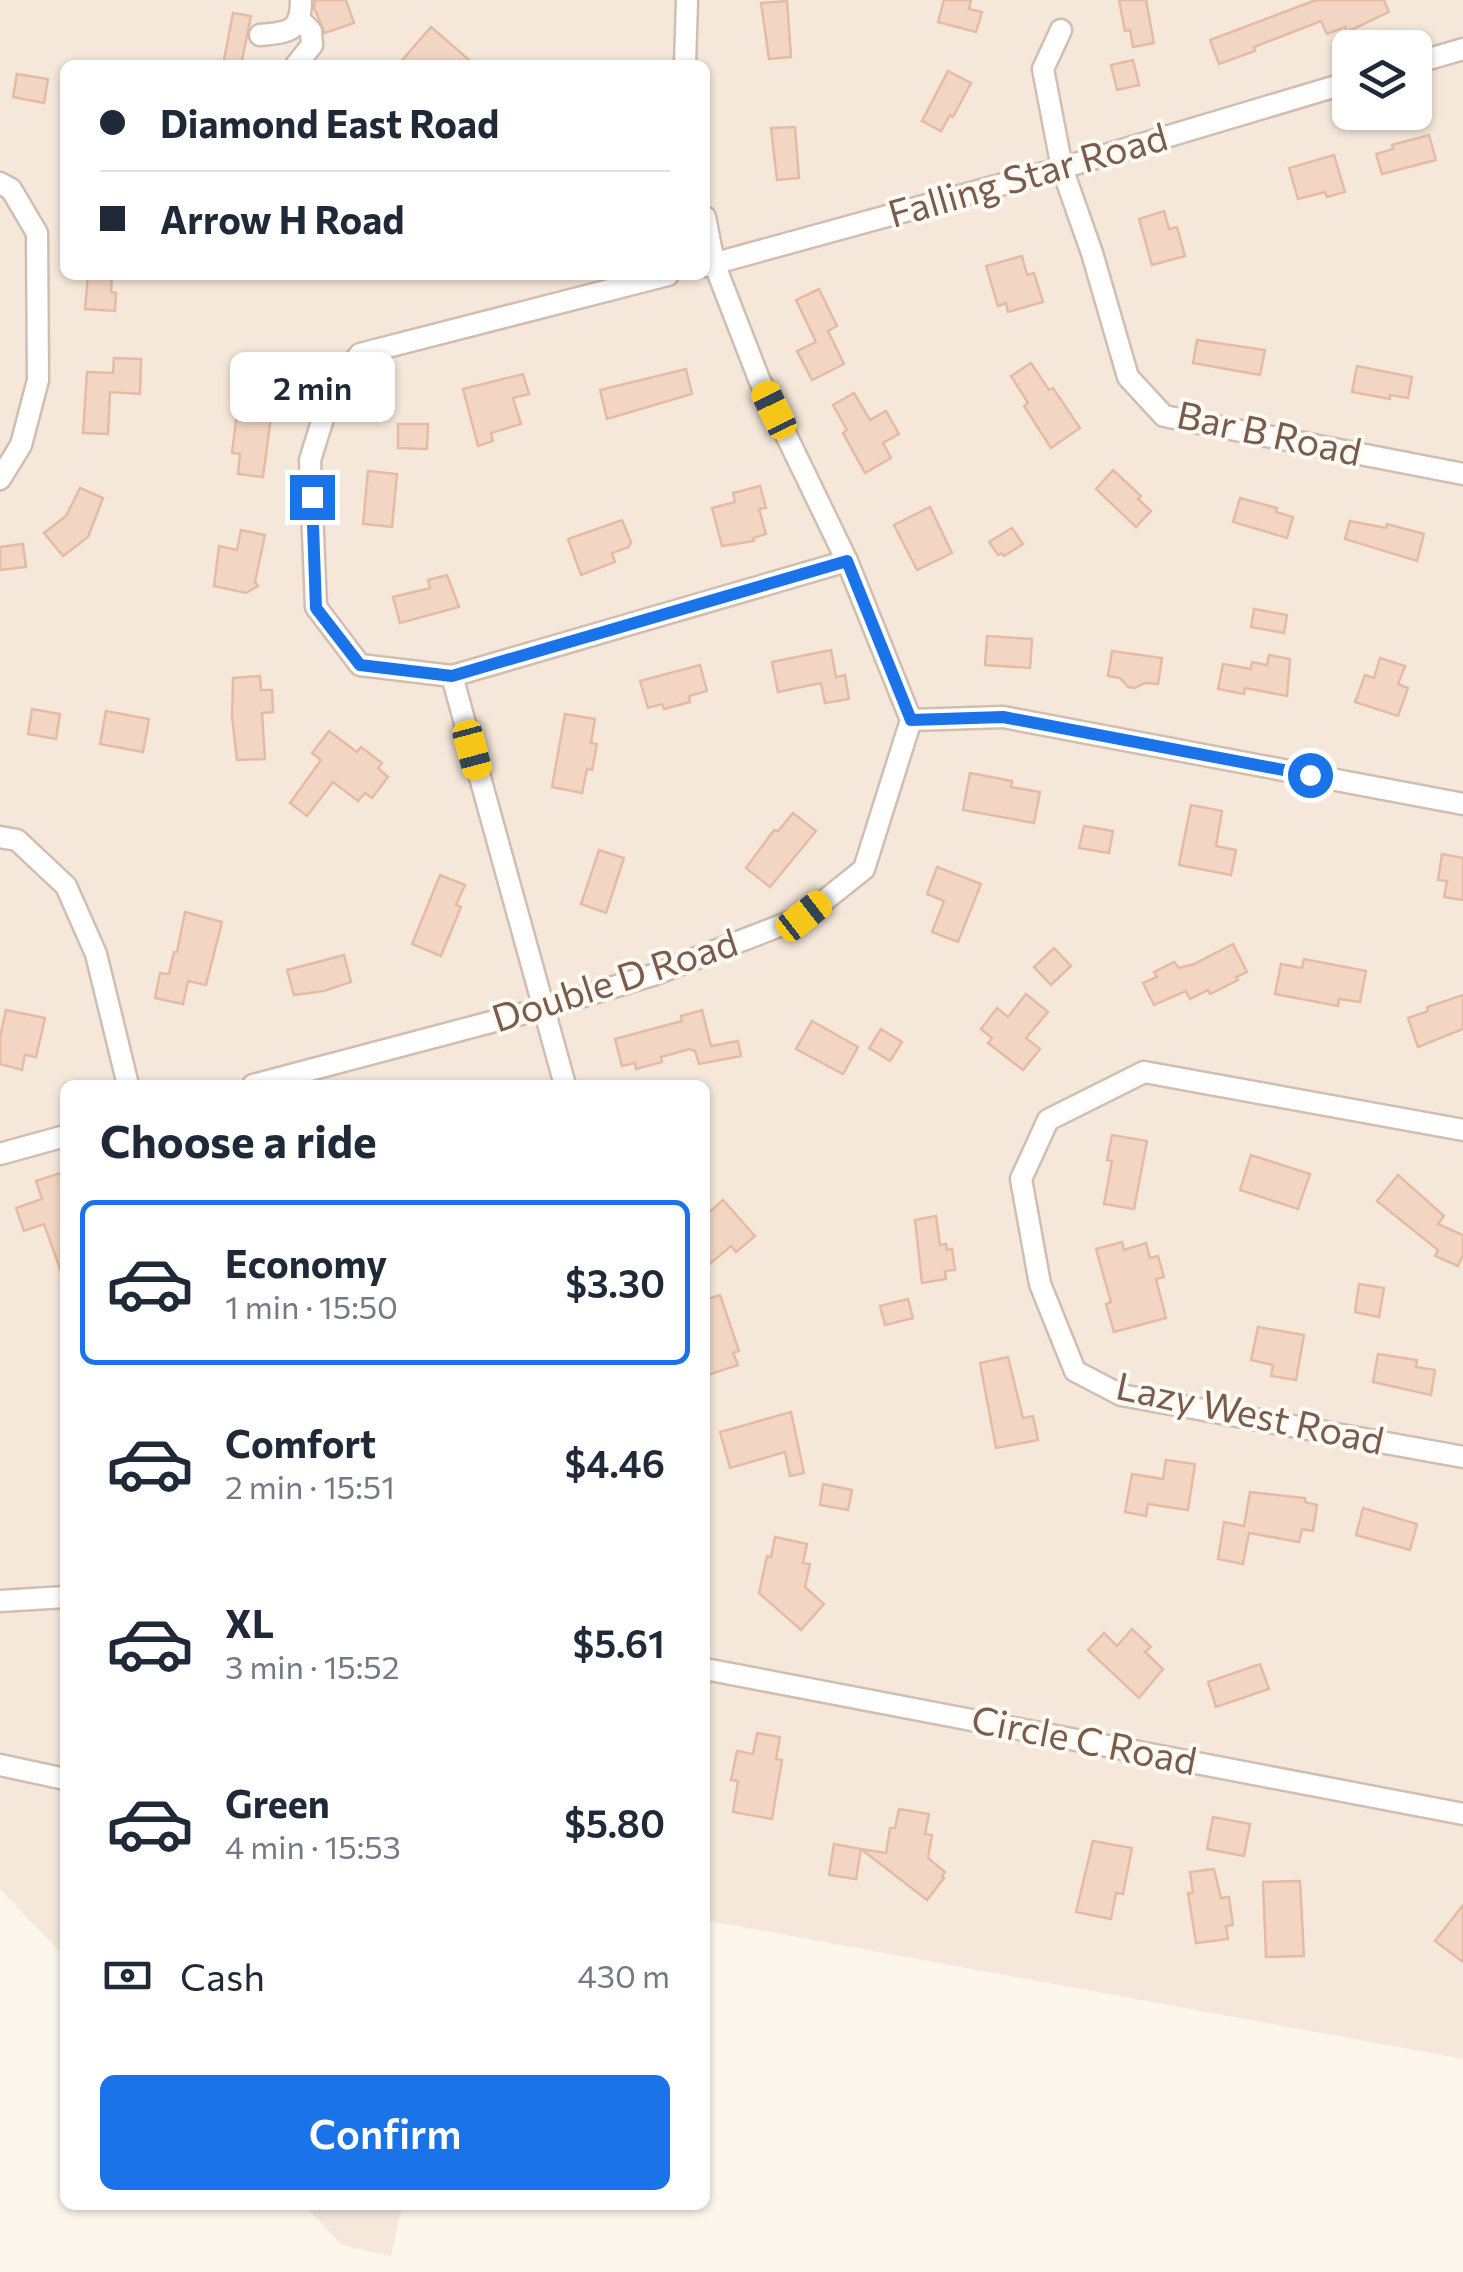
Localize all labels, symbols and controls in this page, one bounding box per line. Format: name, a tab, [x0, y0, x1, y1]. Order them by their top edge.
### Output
map controls	[1332, 30, 1432, 130]
button: layers	[1332, 30, 1432, 130]
text: Diamond East Road	[160, 99, 499, 146]
street label: Falling Star Road	[882, 111, 1172, 236]
text: Arrow H Road	[160, 195, 404, 242]
callout: 2 min	[230, 352, 394, 422]
text: 2 min	[273, 367, 352, 407]
car	[747, 376, 801, 444]
street label: Bar B Road	[1173, 389, 1366, 474]
route end	[290, 475, 335, 520]
car	[450, 717, 494, 783]
route start	[1288, 753, 1333, 798]
car	[771, 886, 837, 946]
street label: Double D Road	[486, 917, 743, 1040]
text: Choose a ride	[100, 1112, 377, 1167]
icon: car	[105, 1238, 195, 1328]
text: Economy	[225, 1239, 387, 1286]
text: $3.30	[565, 1259, 665, 1306]
text: 1 min · 15:50	[225, 1286, 398, 1326]
street label: Lazy West Road	[1112, 1360, 1389, 1463]
icon: car	[105, 1418, 195, 1508]
text: Comfort	[225, 1419, 376, 1466]
text: $4.46	[565, 1439, 665, 1486]
text: 2 min · 15:51	[225, 1466, 395, 1506]
icon: car	[105, 1598, 195, 1688]
text: XL	[225, 1599, 274, 1646]
text: $5.61	[573, 1619, 665, 1666]
text: 3 min · 15:52	[225, 1646, 399, 1686]
street label: Circle C Road	[968, 1694, 1201, 1783]
icon: car	[105, 1778, 195, 1868]
text: Green	[225, 1779, 330, 1826]
text: $5.80	[564, 1799, 665, 1846]
text: 4 min · 15:53	[225, 1826, 401, 1866]
icon: cash	[100, 1948, 155, 2003]
text: Cash	[180, 1952, 265, 1999]
text: 430 m	[578, 1955, 670, 1995]
button: Confirm	[100, 2075, 670, 2190]

